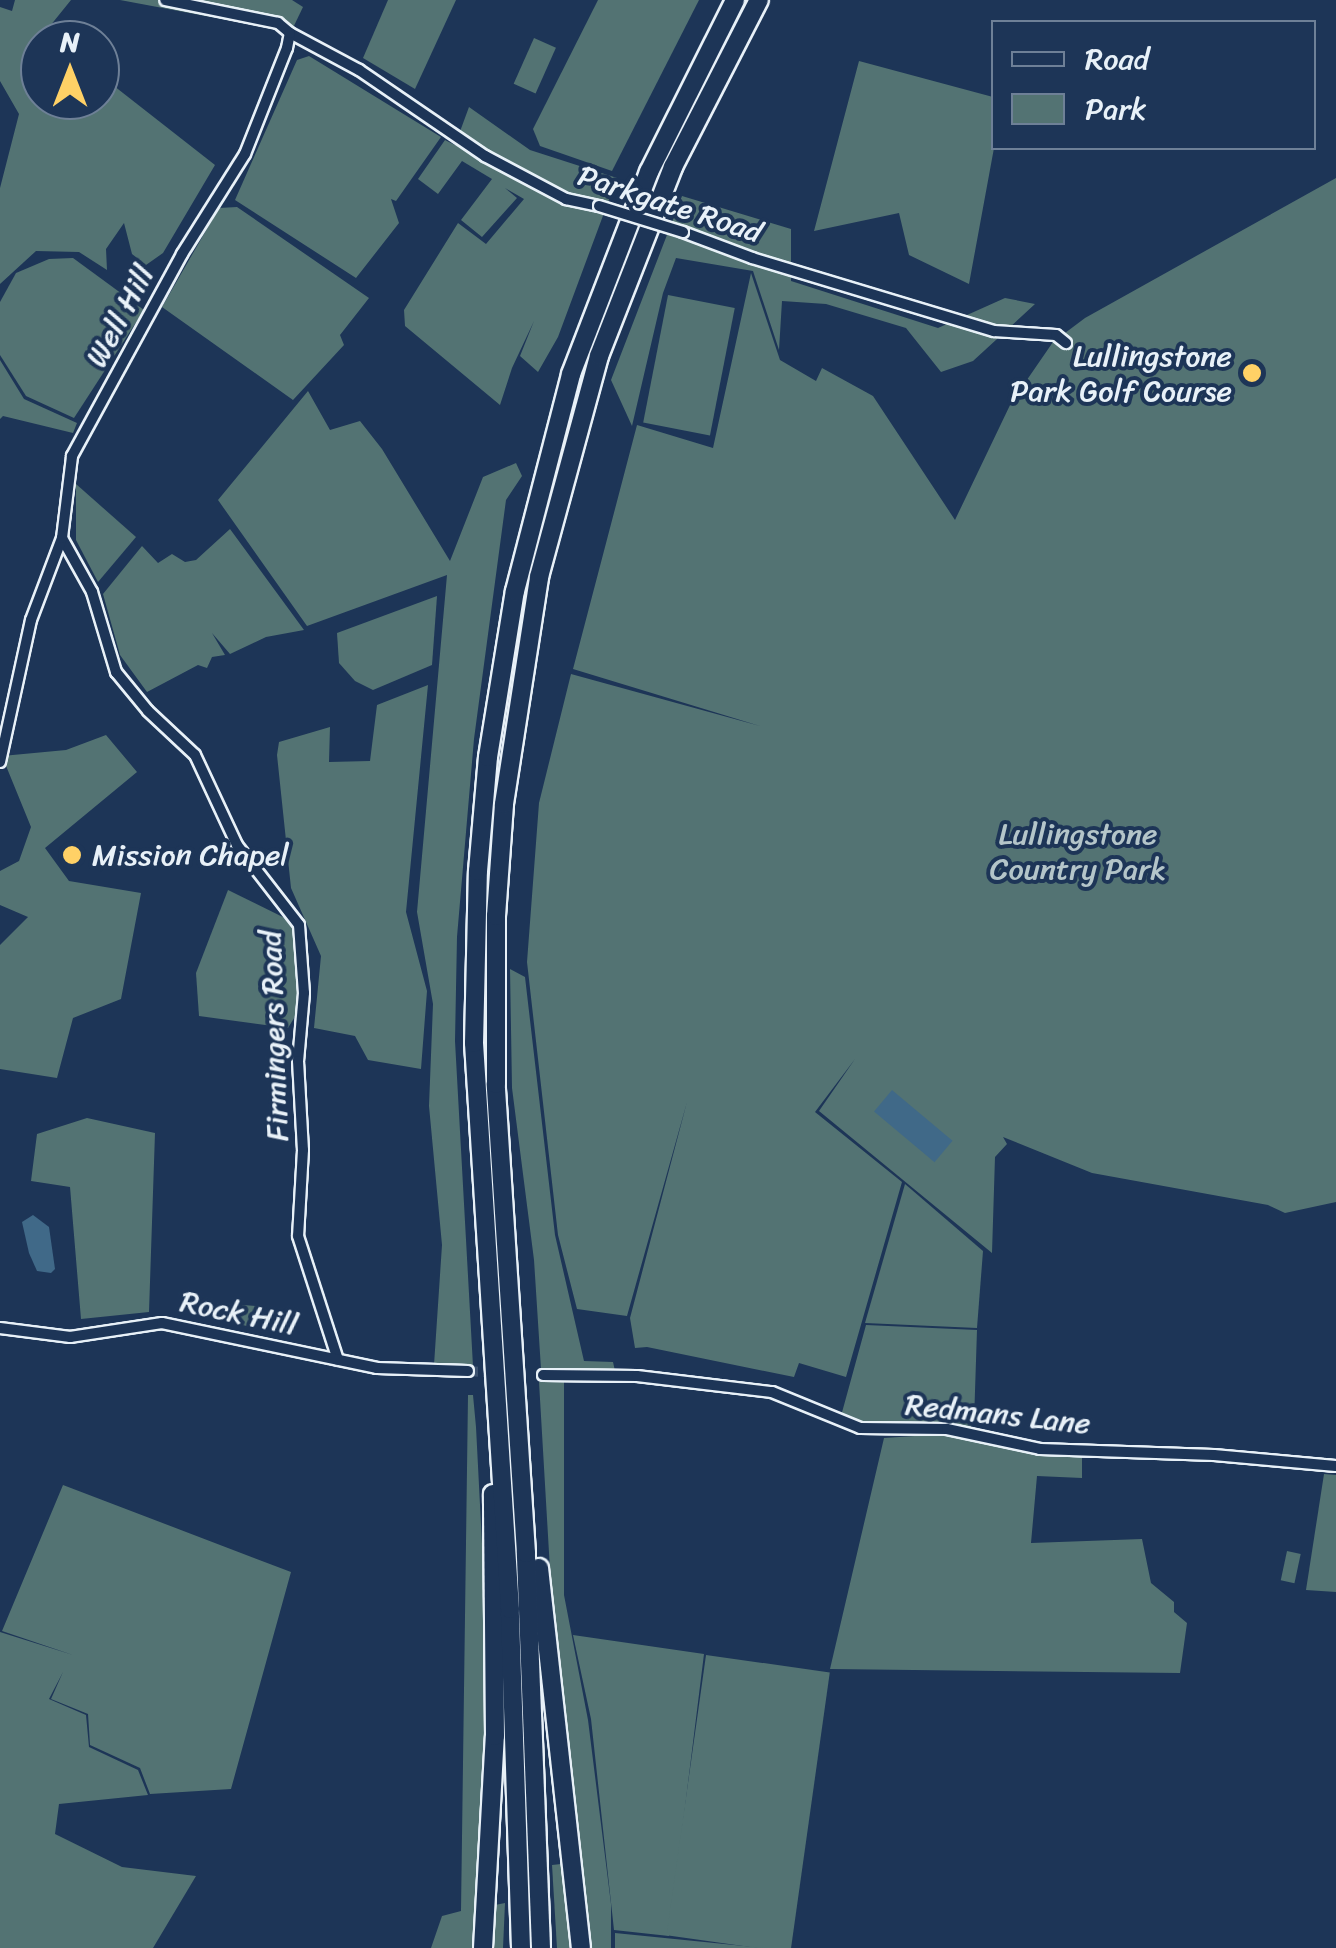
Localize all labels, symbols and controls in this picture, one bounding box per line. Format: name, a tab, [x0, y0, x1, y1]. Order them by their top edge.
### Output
text: N	[60, 17, 80, 66]
north arrow	[20, 20, 120, 120]
legend	[991, 20, 1316, 150]
text: Road	[1085, 32, 1149, 86]
text: Park	[1085, 82, 1147, 136]
street label: Parkgate Road	[573, 157, 767, 251]
street label: Well Hill	[78, 259, 162, 373]
place label: Lullingstone Park Golf Course	[1009, 338, 1232, 408]
marker: Lullingstone Park Golf Course	[1241, 362, 1263, 384]
park label: Lullingstone Country Park	[990, 816, 1166, 886]
place label: Mission Chapel	[92, 837, 289, 873]
marker: Mission Chapel	[61, 844, 83, 866]
street label: Firmingers Road	[252, 930, 296, 1142]
street label: Rock Hill	[177, 1283, 301, 1343]
street label: Redmans Lane	[904, 1386, 1092, 1442]

